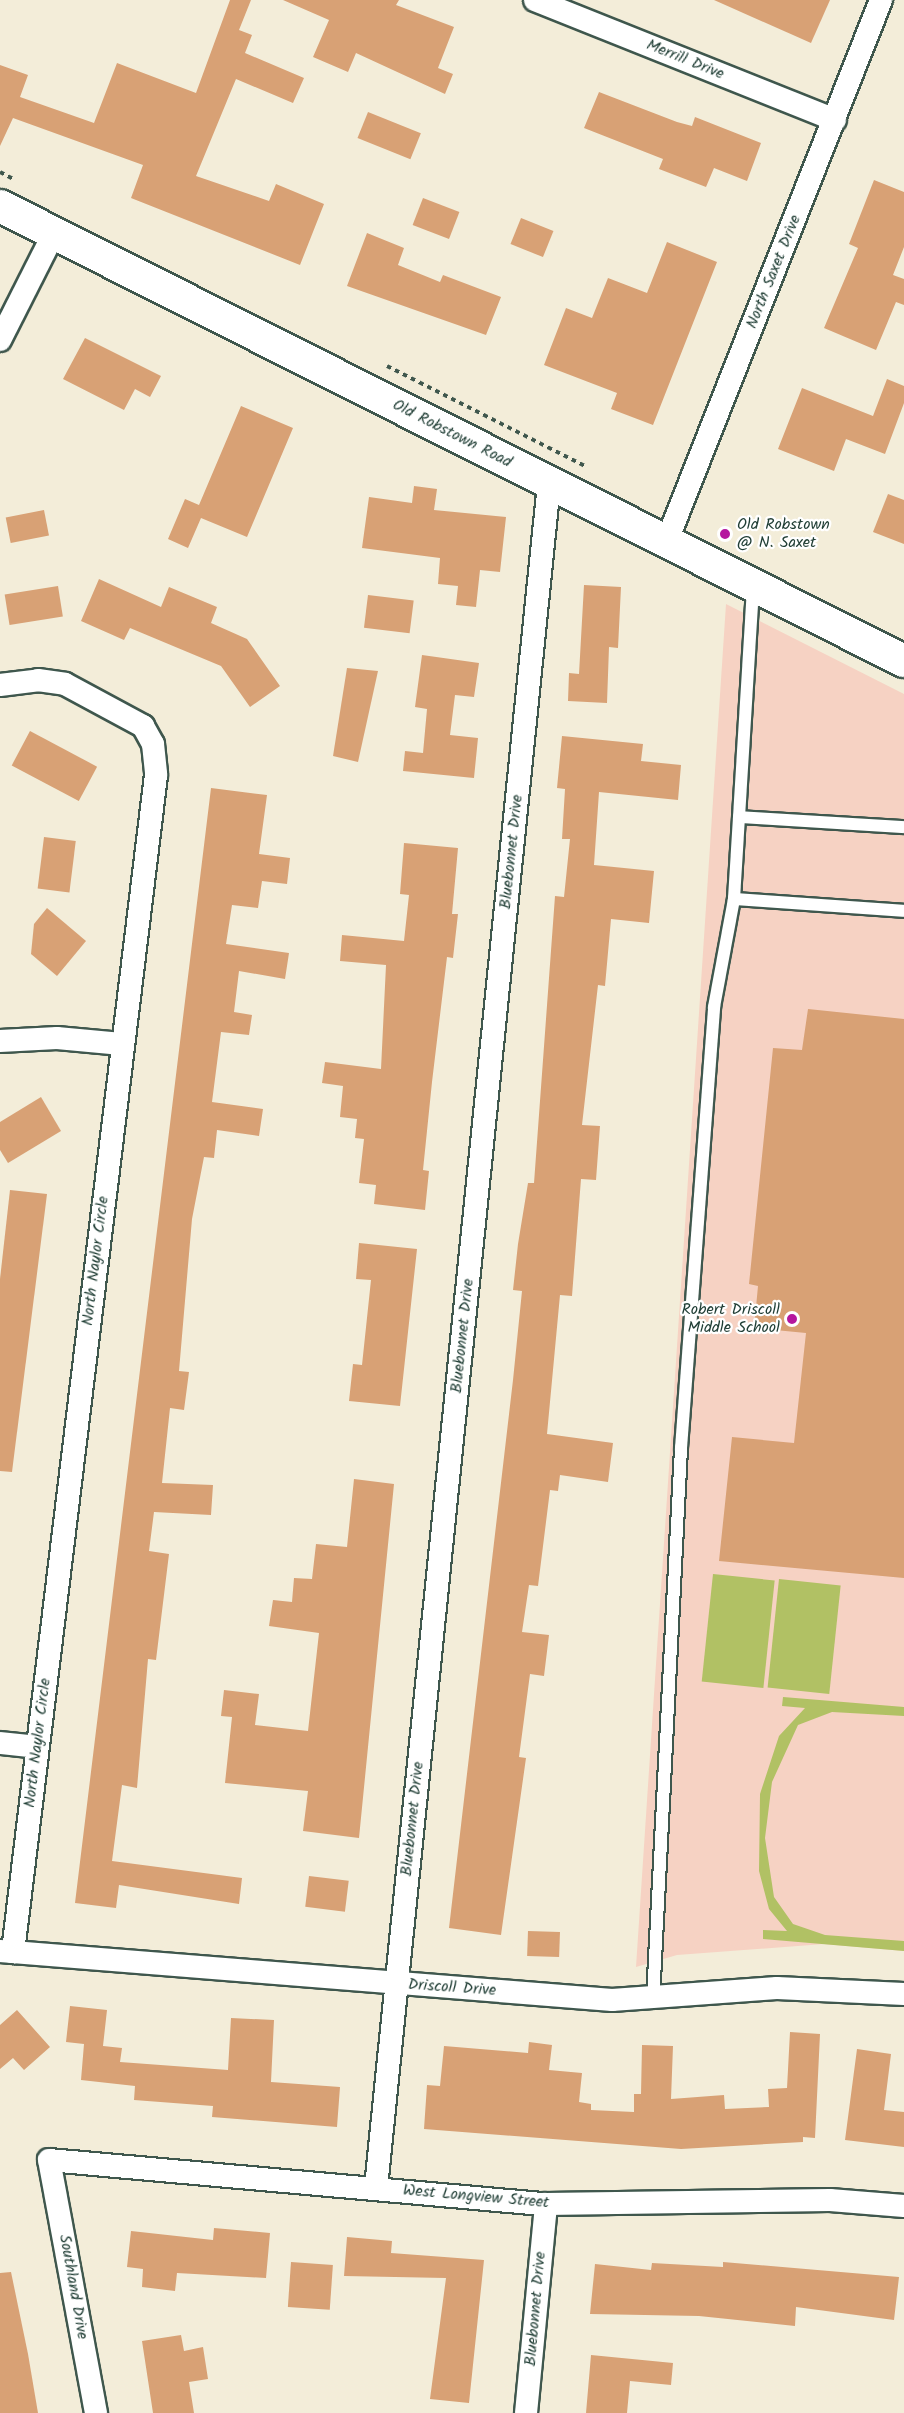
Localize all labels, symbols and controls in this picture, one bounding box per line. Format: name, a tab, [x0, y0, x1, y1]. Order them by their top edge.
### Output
street label: Merrill Drive	[643, 36, 727, 84]
street label: North Saxet Drive	[743, 213, 805, 331]
street label: Old Robstown Road	[389, 396, 515, 472]
place label: Old Robstown @ N. Saxet	[737, 515, 830, 553]
marker: Old Robstown @ N. Saxet	[718, 527, 732, 541]
street label: Bluebonnet Drive	[496, 794, 528, 910]
street label: North Naylor Circle	[79, 1195, 113, 1327]
street label: Bluebonnet Drive	[447, 1278, 479, 1394]
place label: Robert Driscoll Middle School	[681, 1300, 780, 1338]
marker: Robert Driscoll Middle School	[785, 1312, 799, 1326]
street label: North Naylor Circle	[21, 1677, 55, 1809]
street label: Bluebonnet Drive	[397, 1761, 429, 1877]
street label: Driscoll Drive	[407, 1975, 497, 2001]
street label: West Longview Street	[402, 2181, 550, 2213]
street label: Southland Drive	[54, 2233, 92, 2341]
street label: Bluebonnet Drive	[521, 2251, 551, 2367]

